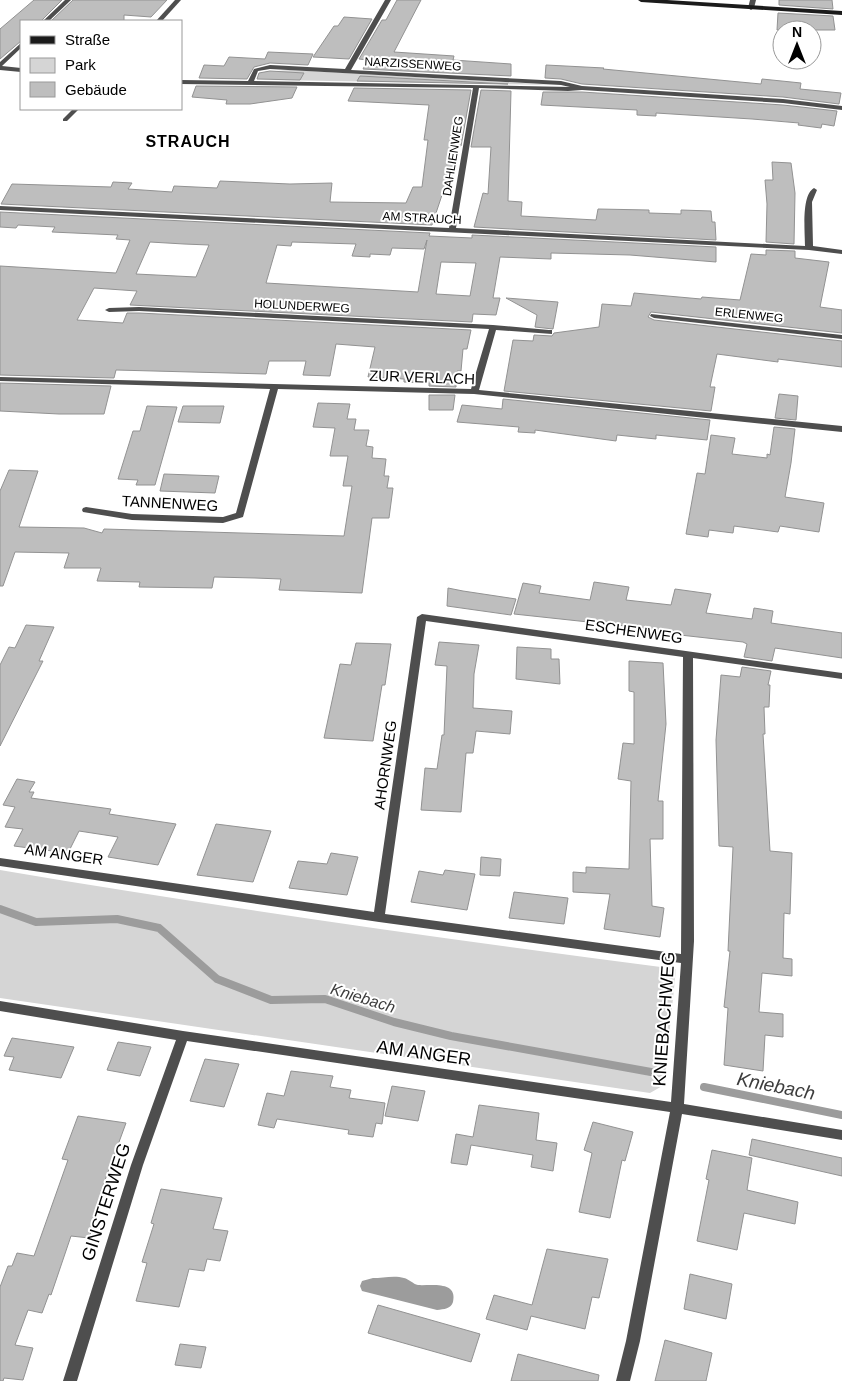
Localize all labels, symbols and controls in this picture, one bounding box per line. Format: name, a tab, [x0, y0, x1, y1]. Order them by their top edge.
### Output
legend	[20, 20, 182, 110]
north arrow	[772, 20, 822, 70]
text: N	[792, 24, 802, 40]
text: Straße	[65, 31, 110, 48]
street label: NARZISSENWEG	[364, 54, 462, 74]
text: Park	[65, 56, 96, 73]
text: Gebäude	[65, 81, 127, 98]
street label: DAHLIENWEG	[440, 115, 466, 197]
district label: STRAUCH	[145, 133, 231, 150]
street label: AM STRAUCH	[382, 209, 462, 227]
street label: HOLUNDERWEG	[254, 297, 350, 315]
street label: ERLENWEG	[714, 304, 784, 326]
street label: ZUR VERLACH	[369, 367, 475, 387]
street label: TANNENWEG	[121, 492, 219, 514]
street label: ESCHENWEG	[584, 616, 684, 646]
street label: AHORNWEG	[370, 719, 400, 811]
street label: AM ANGER	[24, 840, 105, 868]
street label: KNIEBACHWEG	[649, 951, 679, 1087]
water label: Kniebach	[329, 980, 397, 1016]
street label: AM ANGER	[376, 1036, 472, 1070]
water label: Kniebach	[735, 1068, 817, 1104]
street label: GINSTERWEG	[78, 1141, 134, 1263]

